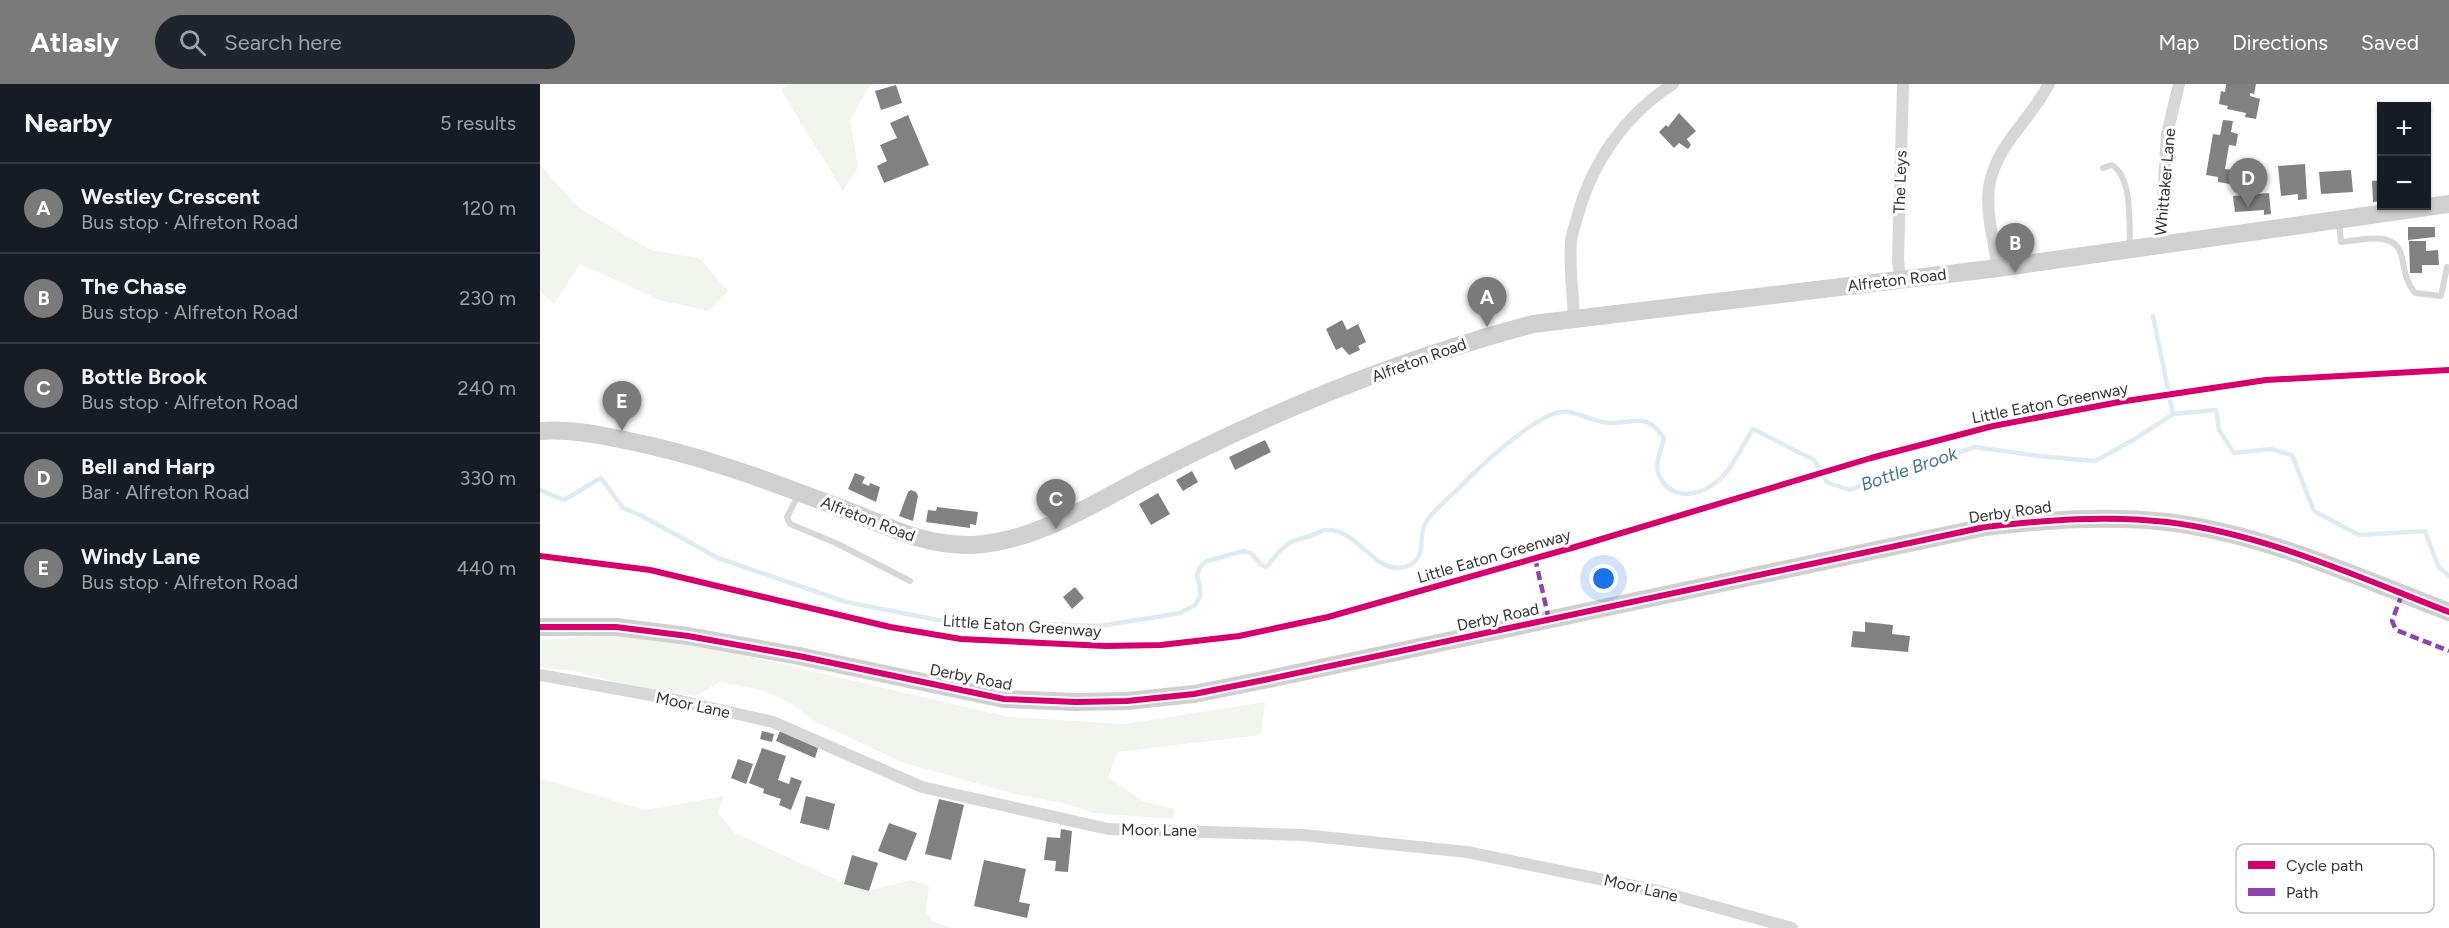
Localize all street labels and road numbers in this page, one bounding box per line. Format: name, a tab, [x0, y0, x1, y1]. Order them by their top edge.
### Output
street label: Whittaker Lane	[2151, 127, 2179, 237]
street label: The Leys	[1889, 150, 1911, 214]
street label: Alfreton Road	[1847, 265, 1947, 295]
street label: Alfreton Road	[1369, 334, 1469, 386]
street label: Little Eaton Greenway	[1970, 378, 2130, 427]
street label: Alfreton Road	[818, 492, 918, 546]
street label: Derby Road	[1967, 497, 2053, 527]
street label: Little Eaton Greenway	[1415, 525, 1573, 587]
street label: Derby Road	[1455, 599, 1541, 635]
street label: Little Eaton Greenway	[942, 611, 1102, 641]
street label: Derby Road	[928, 660, 1014, 694]
street label: Moor Lane	[654, 688, 732, 722]
street label: Moor Lane	[1121, 820, 1197, 840]
street label: Moor Lane	[1602, 870, 1680, 906]

